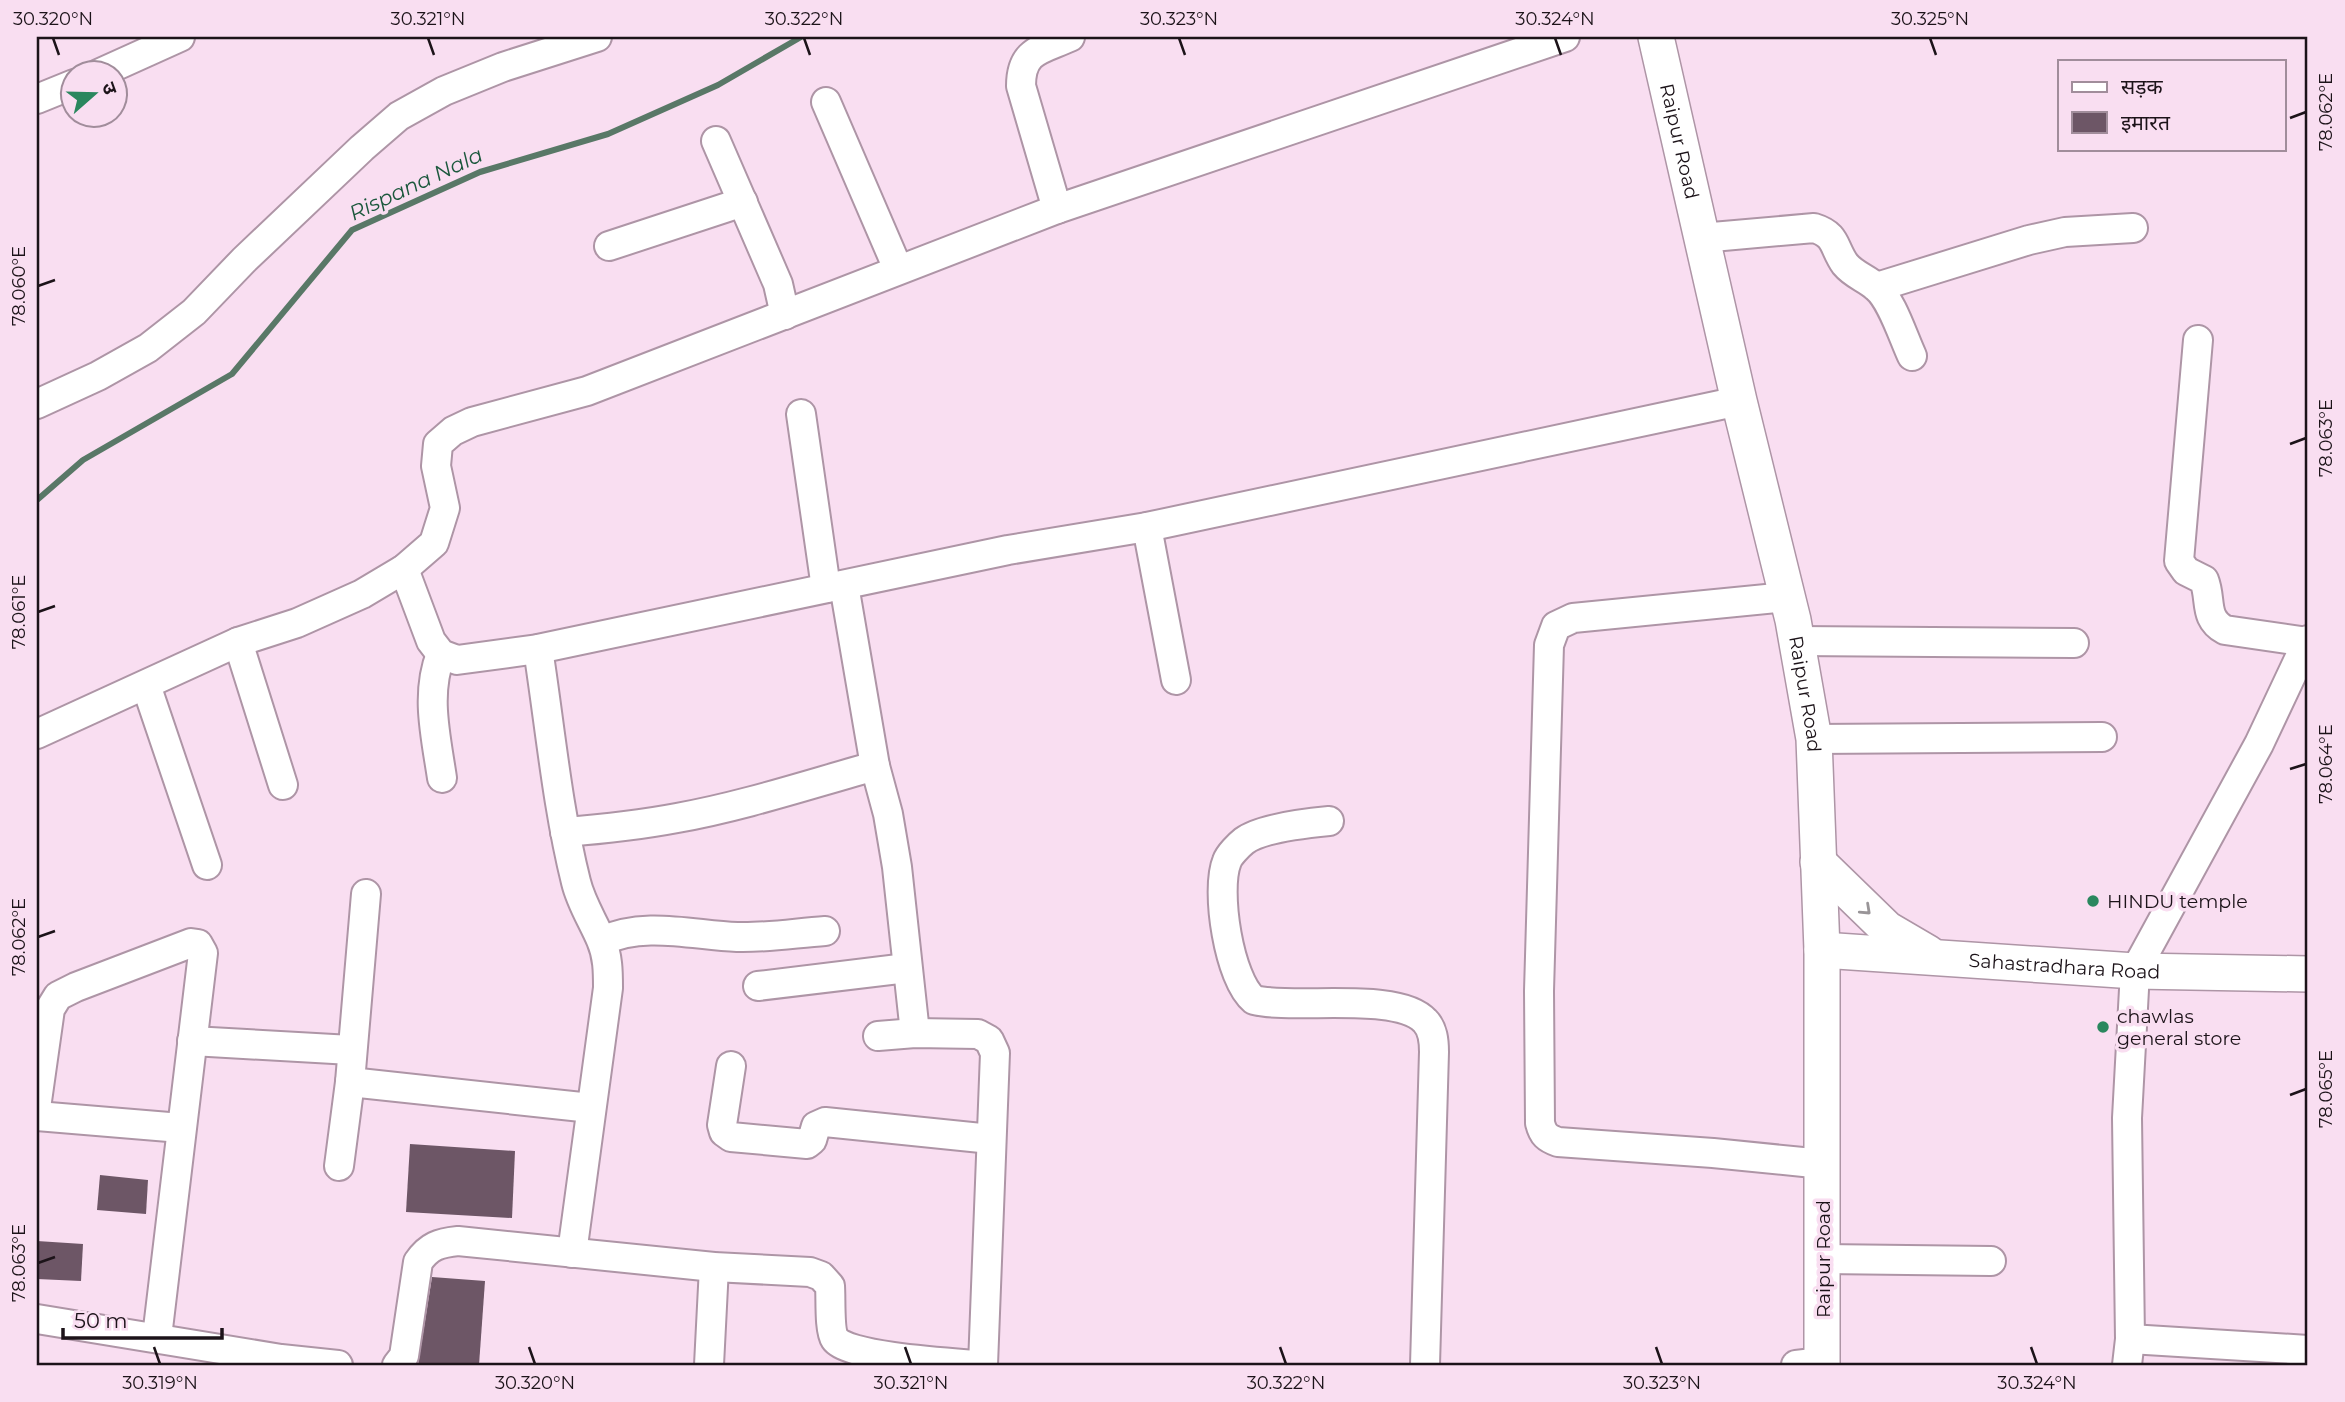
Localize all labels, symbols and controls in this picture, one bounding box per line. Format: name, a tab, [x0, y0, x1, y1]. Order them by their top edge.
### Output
text: 30.320°N	[13, 8, 93, 30]
text: 30.321°N	[391, 8, 465, 30]
text: 30.322°N	[765, 8, 843, 30]
text: 30.323°N	[1140, 8, 1218, 30]
text: 30.324°N	[1515, 8, 1595, 30]
text: 30.325°N	[1891, 8, 1969, 30]
north arrow	[60, 60, 130, 130]
legend	[2058, 60, 2286, 150]
text: 78.062°E	[2315, 73, 2337, 151]
text: सड़क	[2121, 74, 2163, 99]
text: उ	[97, 79, 123, 98]
street label: Raipur Road	[1655, 81, 1704, 202]
text: इमारत	[2121, 110, 2171, 135]
water label: Rispana Nala	[345, 142, 487, 225]
text: 78.060°E	[8, 246, 30, 326]
text: 78.063°E	[2315, 399, 2337, 477]
text: 78.061°E	[8, 575, 30, 649]
street label: Raipur Road	[1784, 634, 1825, 753]
text: 78.064°E	[2315, 724, 2337, 804]
place label: HINDU temple	[2107, 890, 2248, 913]
marker: HINDU temple	[2085, 893, 2101, 909]
text: 78.062°E	[8, 898, 30, 976]
one-way arrow	[1858, 902, 1871, 915]
street label: Sahastradhara Road	[1968, 949, 2160, 983]
place label: chawlas general store	[2117, 1005, 2241, 1050]
marker: chawlas general store	[2095, 1019, 2111, 1035]
text: 78.065°E	[2315, 1050, 2337, 1128]
street label: Raipur Road	[1812, 1200, 1835, 1318]
text: 78.063°E	[8, 1224, 30, 1302]
scale bar	[63, 1297, 222, 1341]
text: 50 m	[74, 1308, 128, 1333]
text: 30.319°N	[122, 1372, 198, 1394]
text: 30.320°N	[495, 1372, 575, 1394]
text: 30.321°N	[874, 1372, 948, 1394]
text: 30.322°N	[1247, 1372, 1325, 1394]
text: 30.323°N	[1623, 1372, 1701, 1394]
text: 30.324°N	[1997, 1372, 2077, 1394]

